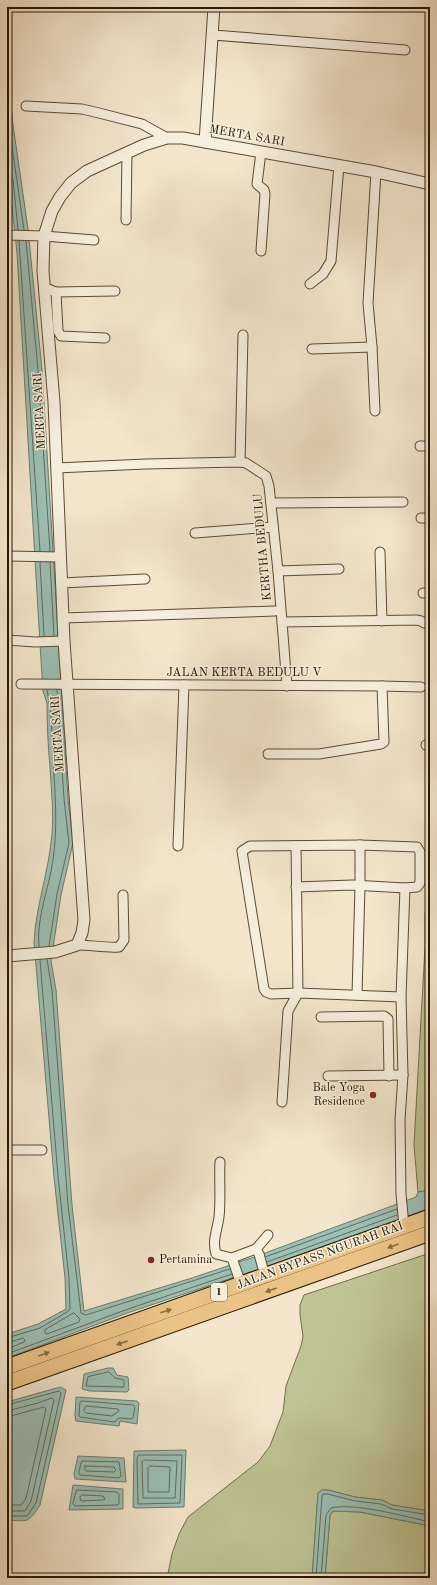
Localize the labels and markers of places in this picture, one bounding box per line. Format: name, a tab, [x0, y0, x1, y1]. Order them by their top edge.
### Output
place label: Bale Yoga Residence	[312, 1082, 365, 1108]
marker: Bale Yoga Residence	[368, 1090, 378, 1100]
place label: Pertamina	[159, 1254, 212, 1266]
marker: Pertamina	[146, 1255, 156, 1265]

